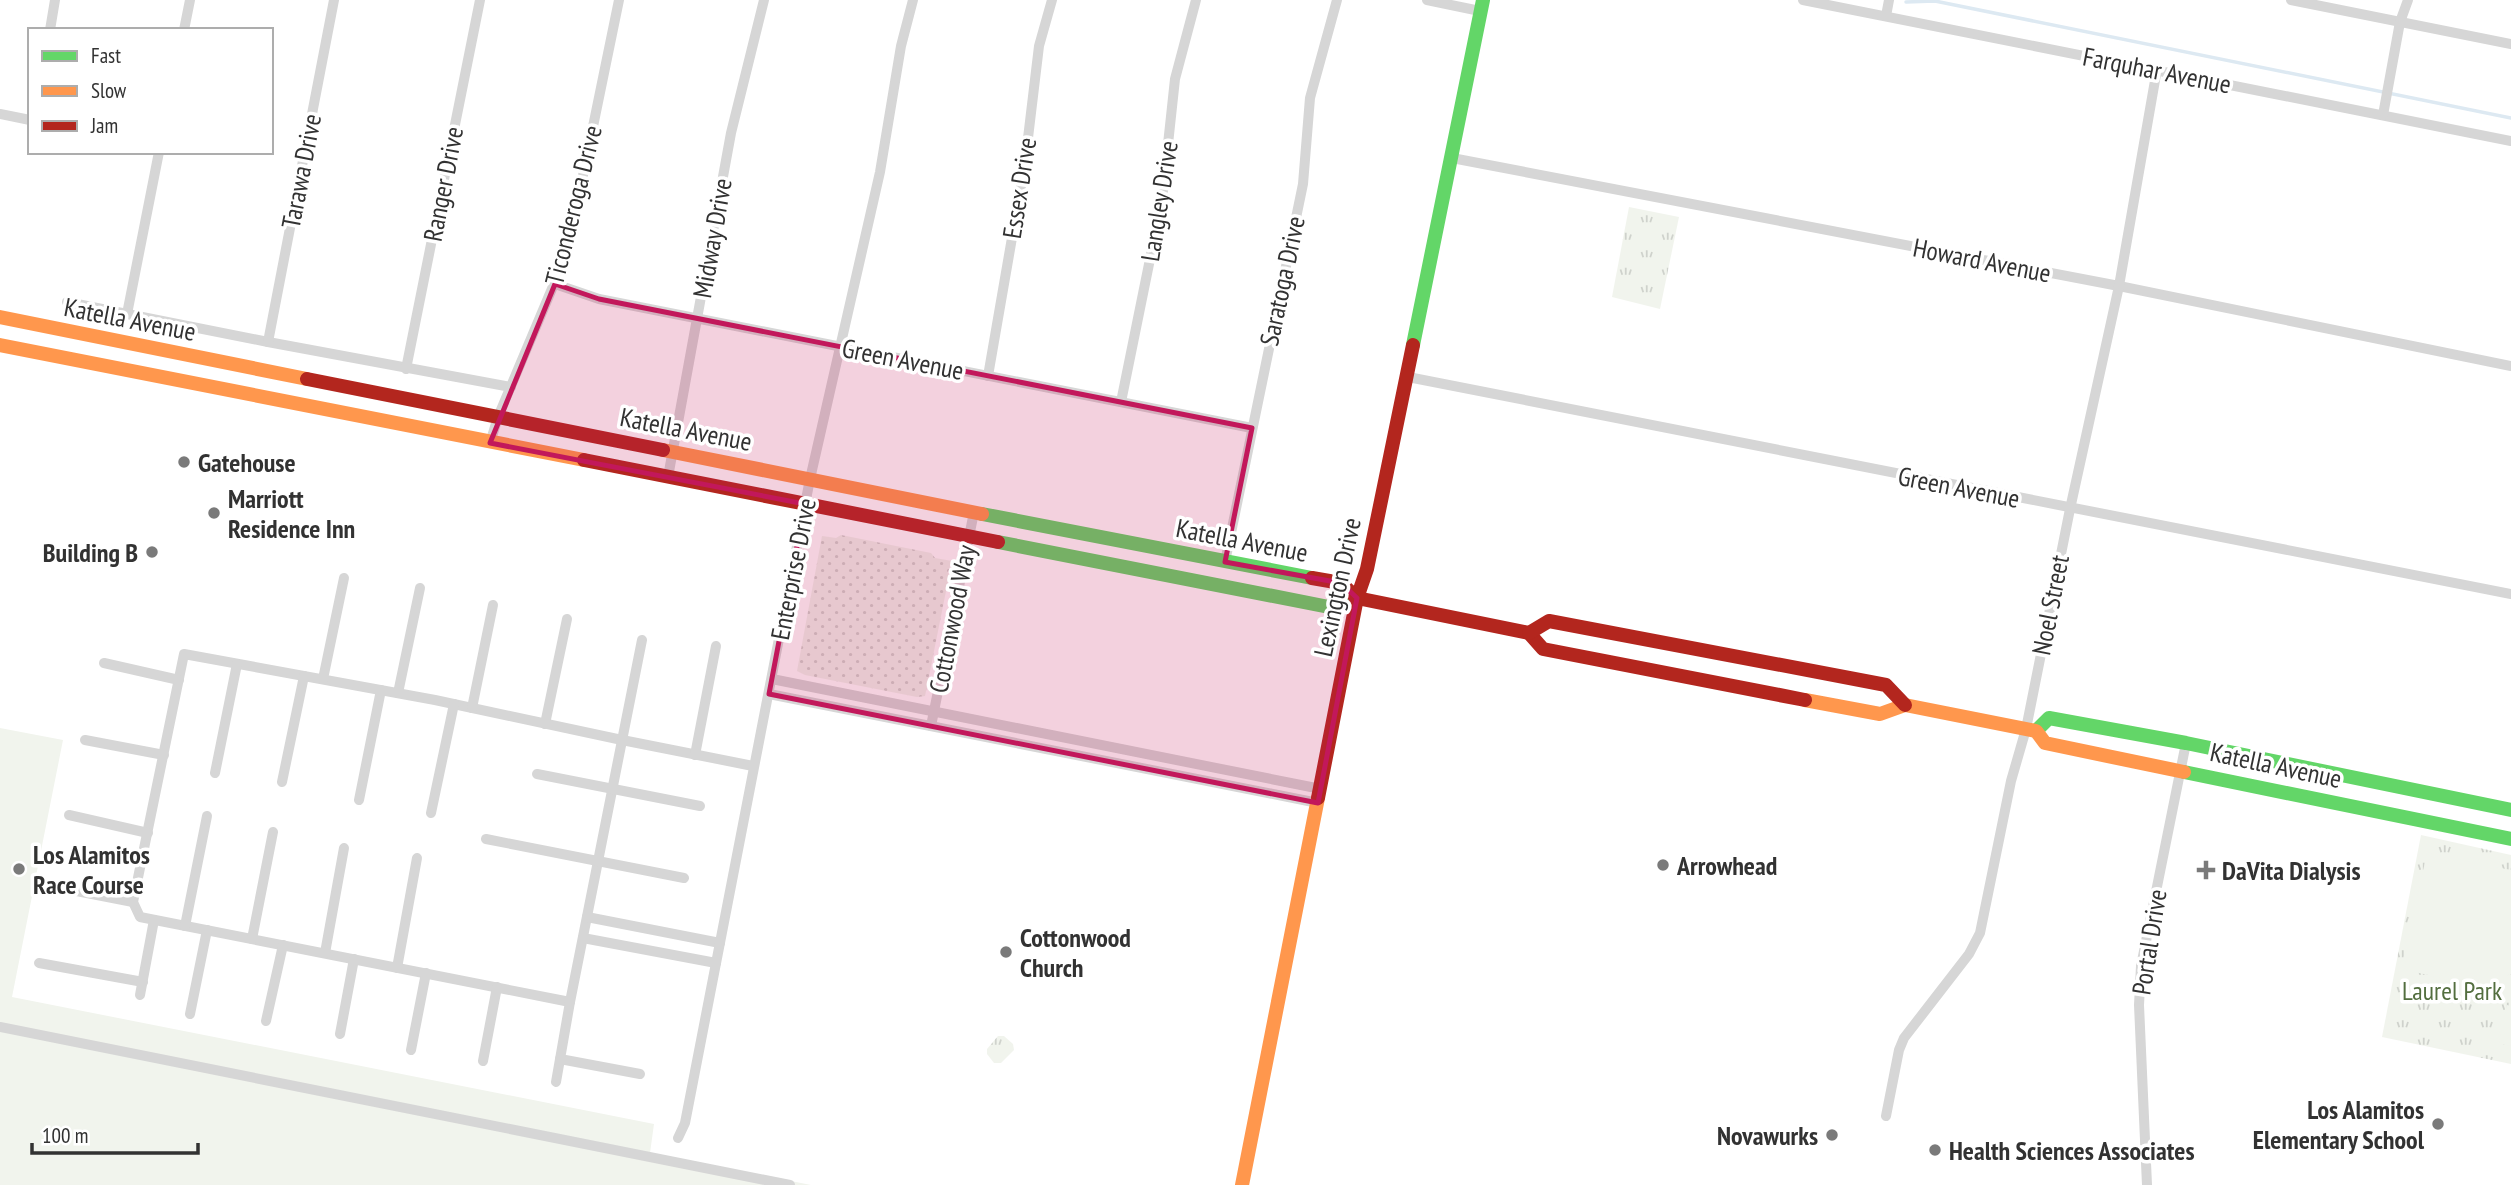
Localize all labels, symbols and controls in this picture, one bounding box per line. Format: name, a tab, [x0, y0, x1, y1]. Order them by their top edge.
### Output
legend	[28, 28, 273, 154]
street label: Farquhar Avenue	[2080, 39, 2234, 101]
text: Fast	[91, 42, 121, 69]
text: Slow	[91, 77, 127, 104]
street label: Tarawa Drive	[274, 111, 328, 231]
text: Jam	[90, 112, 118, 139]
street label: Ticonderoga Drive	[537, 122, 609, 288]
street label: Ranger Drive	[416, 124, 470, 244]
street label: Essex Drive	[995, 135, 1043, 241]
street label: Langley Drive	[1133, 138, 1185, 264]
street label: Midway Drive	[685, 176, 739, 300]
street label: Saratoga Drive	[1252, 213, 1312, 349]
street label: Howard Avenue	[1910, 230, 2054, 290]
street label: Katella Avenue	[61, 290, 199, 348]
street label: Green Avenue	[839, 331, 967, 387]
street label: Katella Avenue	[617, 400, 755, 458]
place label: Gatehouse	[198, 446, 296, 479]
marker: Gatehouse	[176, 454, 192, 470]
street label: Green Avenue	[1895, 459, 2023, 515]
place label: Marriott Residence Inn	[228, 482, 355, 545]
street label: Enterprise Drive	[763, 495, 823, 643]
marker: Marriott Residence Inn	[206, 505, 222, 521]
street label: Katella Avenue	[1173, 511, 1311, 569]
street label: Lexington Drive	[1306, 514, 1368, 660]
place label: Building B	[43, 536, 138, 569]
street label: Cottonwood Way	[922, 542, 983, 696]
marker: Building B	[144, 544, 160, 560]
street label: Noel Street	[2024, 552, 2076, 658]
street label: Katella Avenue	[2207, 735, 2345, 795]
place label: Los Alamitos Race Course	[33, 838, 150, 901]
place label: Arrowhead	[1676, 849, 1777, 882]
place label: DaVita Dialysis	[2222, 854, 2360, 887]
marker: Arrowhead	[1655, 857, 1671, 873]
marker: DaVita Dialysis	[2196, 860, 2216, 880]
marker: Los Alamitos Race Course	[11, 861, 27, 877]
street label: Portal Drive	[2124, 887, 2174, 997]
place label: Cottonwood Church	[1020, 921, 1131, 984]
marker: Cottonwood Church	[998, 944, 1014, 960]
park label: Laurel Park	[2402, 974, 2502, 1007]
place label: Los Alamitos Elementary School	[2253, 1093, 2425, 1156]
scale bar	[32, 1112, 198, 1156]
marker: Los Alamitos Elementary School	[2430, 1116, 2446, 1132]
place label: Novawurks	[1717, 1119, 1818, 1152]
text: 100 m	[42, 1122, 88, 1149]
marker: Novawurks	[1824, 1127, 1840, 1143]
place label: Health Sciences Associates	[1949, 1134, 2195, 1167]
marker: Health Sciences Associates	[1927, 1142, 1943, 1158]

